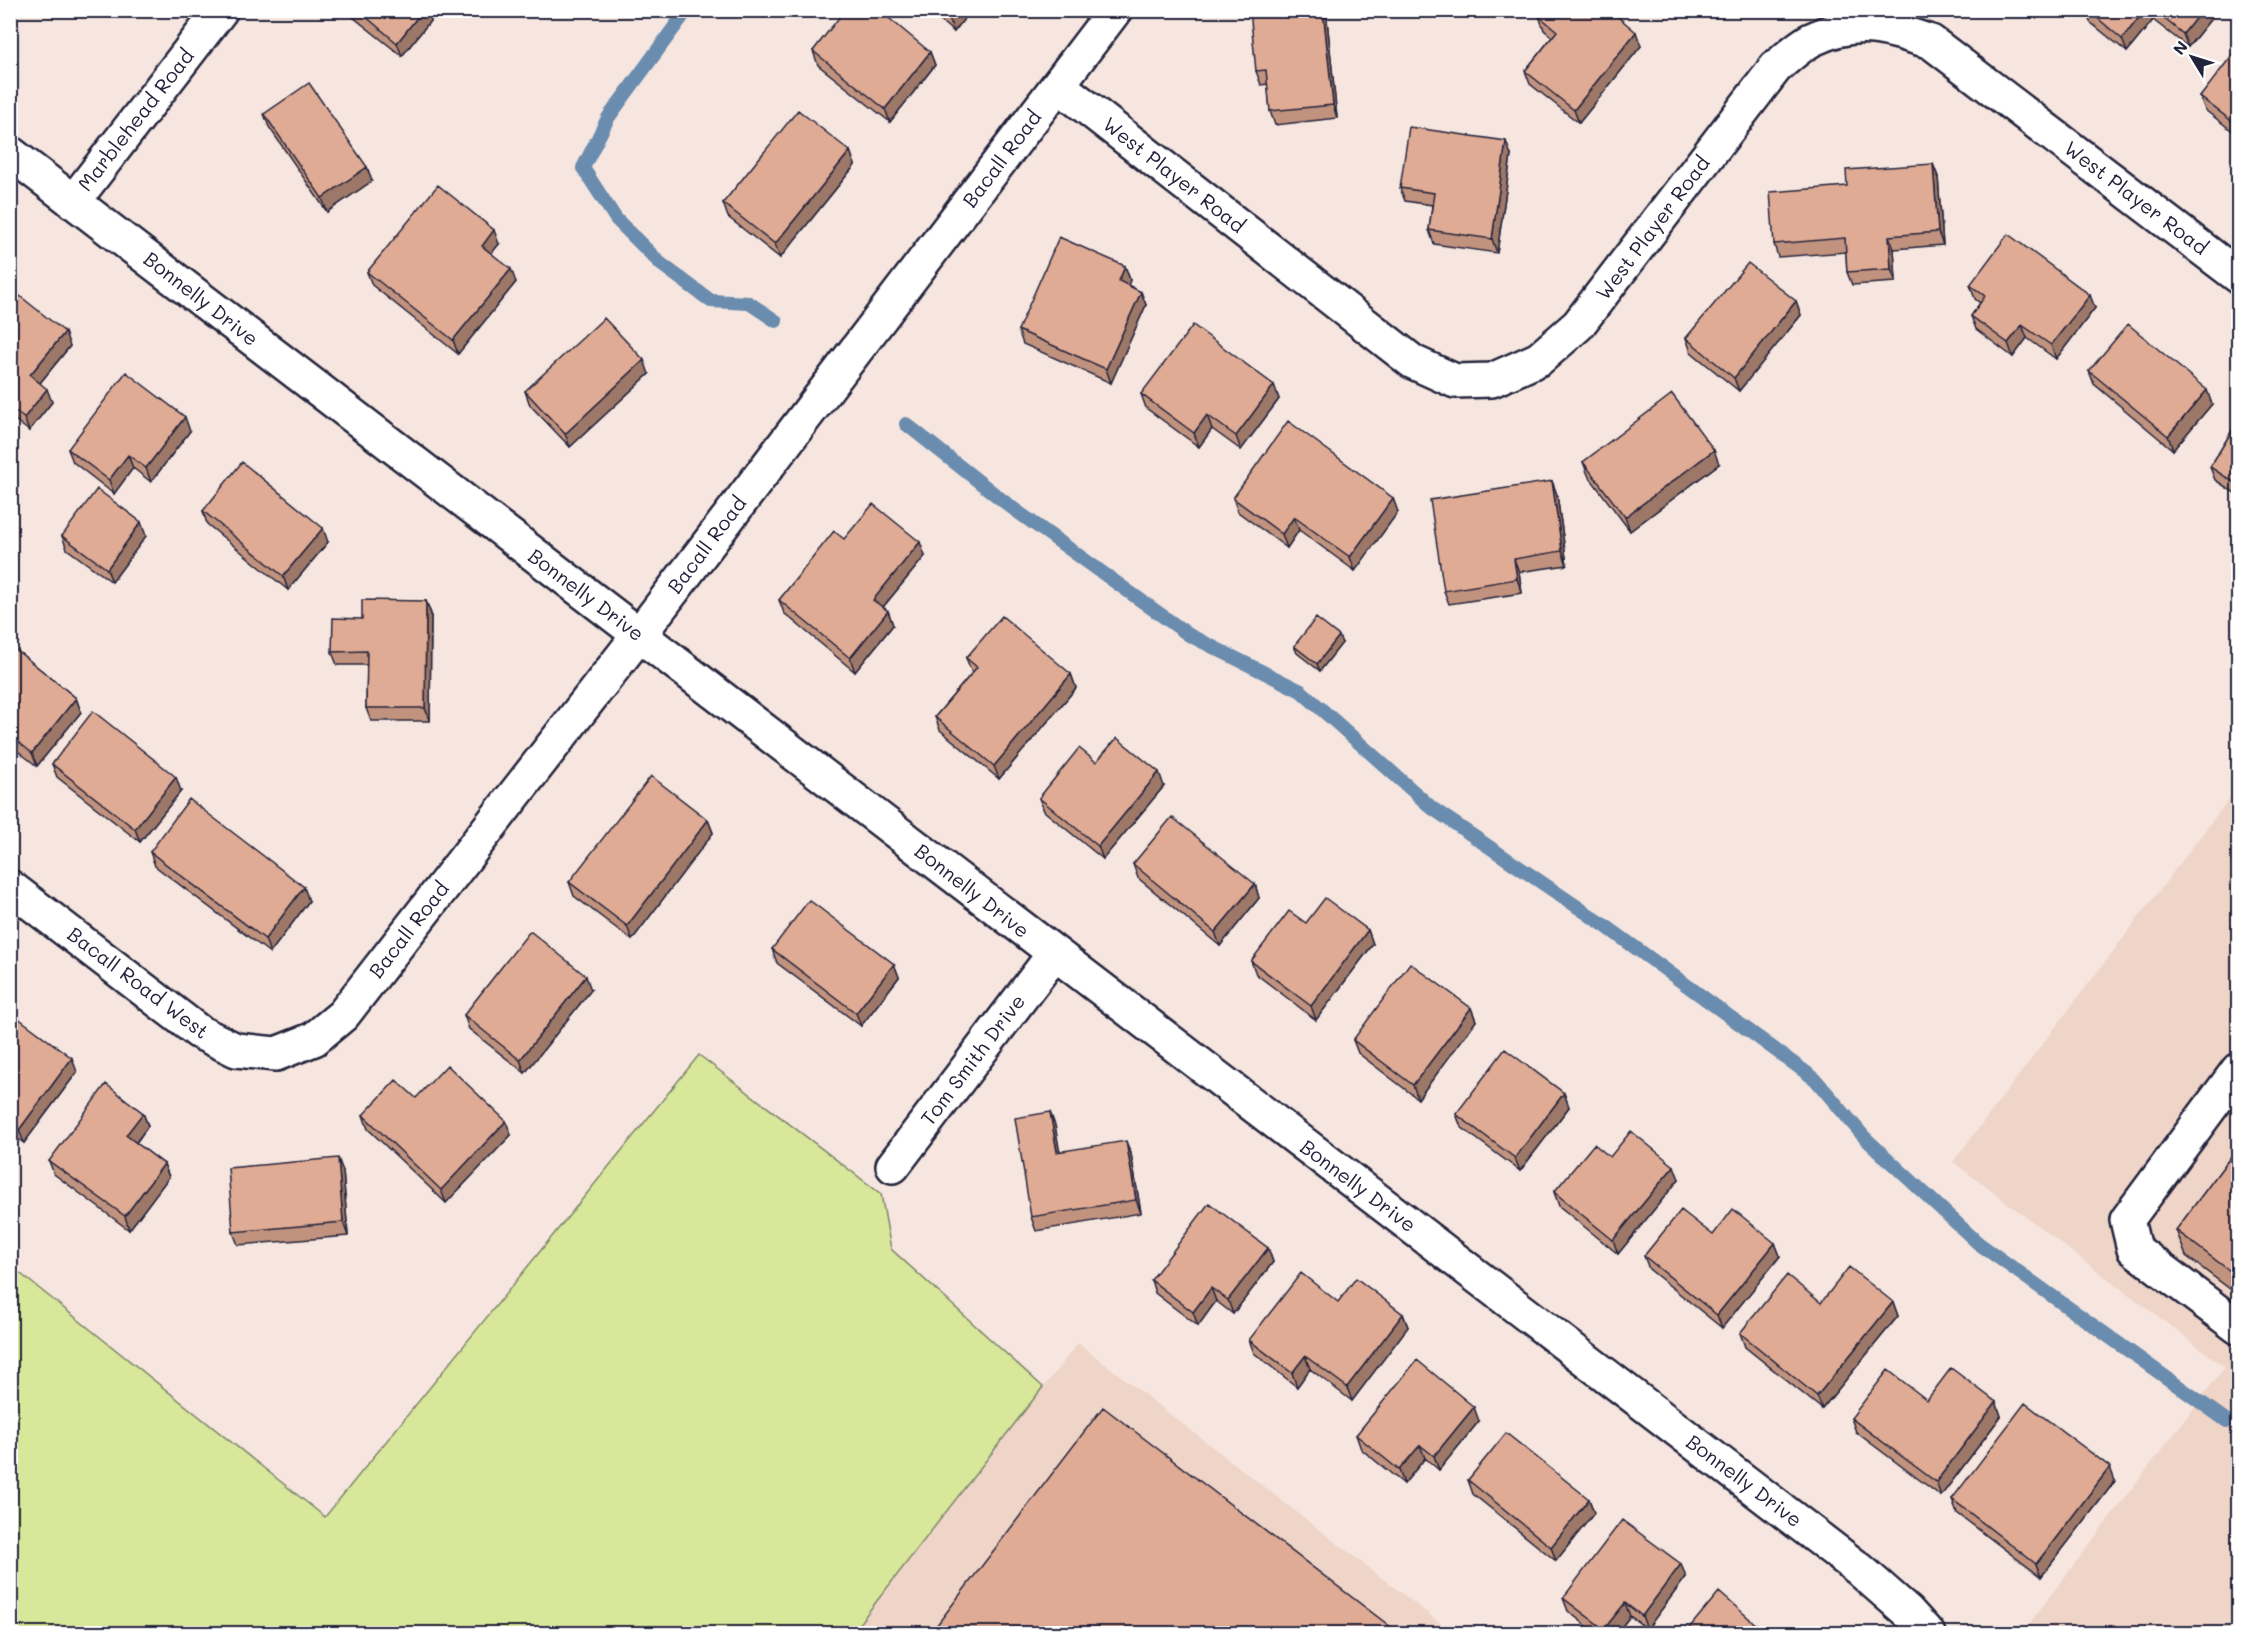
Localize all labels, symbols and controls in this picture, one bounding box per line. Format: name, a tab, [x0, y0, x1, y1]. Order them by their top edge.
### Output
north arrow	[2162, 27, 2222, 87]
text: N	[2168, 36, 2192, 59]
street label: Marblehead Road	[72, 43, 199, 196]
street label: Bacall Road	[956, 105, 1046, 212]
street label: West Player Road	[1098, 111, 1251, 238]
street label: West Player Road	[2059, 135, 2214, 260]
street label: West Player Road	[1590, 150, 1715, 305]
street label: Bonnelly Drive	[139, 245, 264, 351]
street label: Bacall Road	[661, 491, 751, 598]
street label: Bonnelly Drive	[523, 542, 650, 646]
street label: Bonnelly Drive	[910, 837, 1035, 943]
street label: Bacall Road	[362, 876, 454, 983]
street label: Bacall Road West	[63, 921, 214, 1044]
street label: Tom Smith Drive	[914, 988, 1030, 1130]
street label: Bonnelly Drive	[1295, 1133, 1422, 1237]
street label: Bonnelly Drive	[1681, 1428, 1808, 1532]

